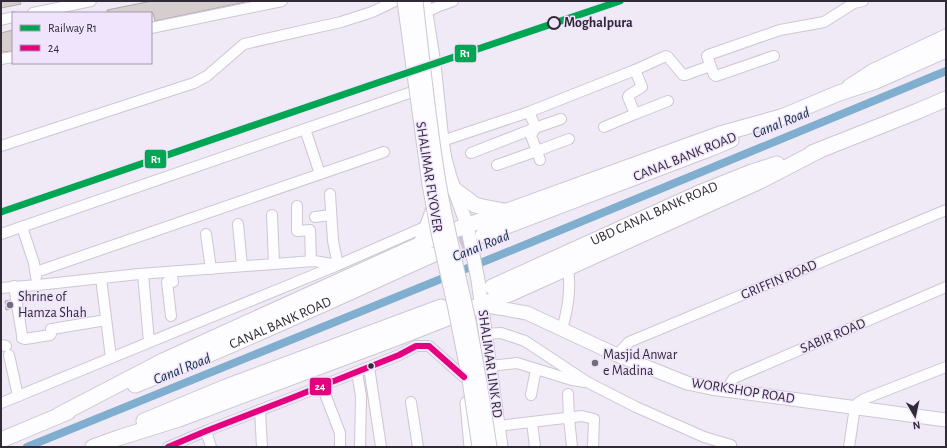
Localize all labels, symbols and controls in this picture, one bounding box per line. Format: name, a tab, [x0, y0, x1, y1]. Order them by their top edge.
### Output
legend	[12, 12, 152, 64]
marker: Moghalpura	[547, 16, 561, 30]
place label: Moghalpura	[564, 16, 633, 30]
text: Railway R1	[48, 22, 97, 35]
text: 24	[48, 42, 59, 54]
line badge: R1	[454, 44, 477, 63]
text: R1	[460, 48, 470, 59]
water label: Canal Road	[750, 105, 812, 141]
street label: SHALIMAR FLYOVER	[413, 120, 445, 234]
street label: CANAL BANK ROAD	[631, 130, 739, 184]
line badge: R1	[144, 149, 167, 169]
text: R1	[151, 154, 161, 165]
street label: UBD CANAL BANK ROAD	[589, 179, 720, 248]
water label: Canal Road	[450, 228, 512, 264]
street label: GRIFFIN ROAD	[739, 258, 819, 302]
place label: Shrine of Hamza Shah	[18, 290, 87, 320]
street label: CANAL BANK ROAD	[227, 294, 334, 352]
marker: Shrine of Hamza Shah	[5, 300, 15, 310]
street label: SHALIMAR LINK RD	[475, 309, 505, 419]
street label: SABIR ROAD	[798, 316, 868, 356]
place label: Masjid Anwar e Madina	[603, 348, 678, 378]
water label: Canal Road	[151, 351, 213, 387]
marker: Masjid Anwar e Madina	[590, 358, 600, 368]
unlabelled marker	[366, 361, 376, 371]
street label: WORKSHOP ROAD	[690, 376, 796, 406]
line badge: 24	[309, 377, 332, 396]
text: 24	[315, 381, 326, 392]
north arrow	[895, 396, 935, 436]
text: N	[912, 419, 921, 431]

